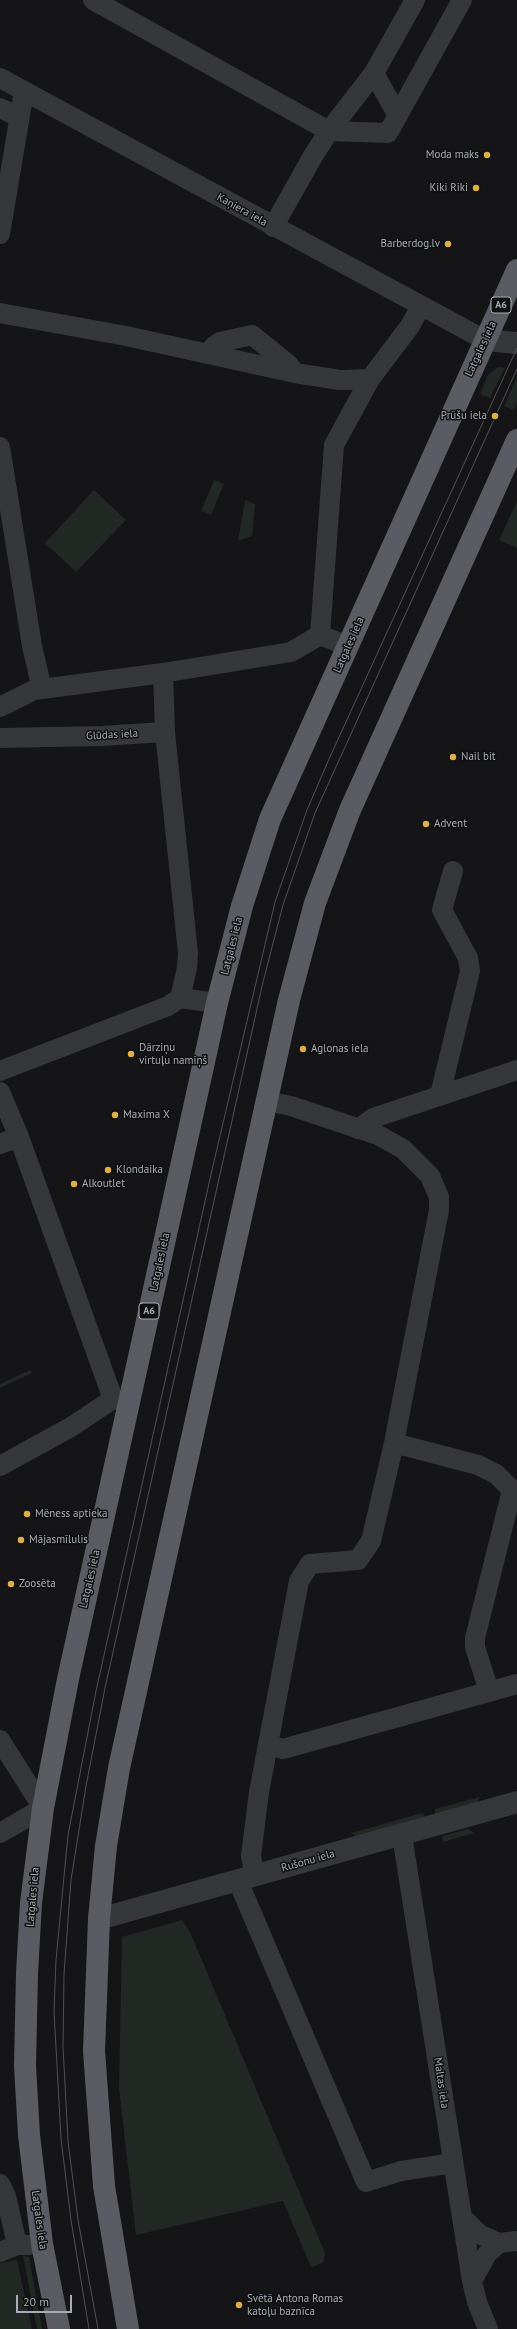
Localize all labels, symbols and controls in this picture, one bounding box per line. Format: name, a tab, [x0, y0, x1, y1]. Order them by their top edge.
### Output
place label: Moda maks	[426, 148, 479, 162]
marker: Moda maks	[482, 150, 492, 160]
place label: Kiki Riki	[429, 181, 468, 195]
marker: Kiki Riki	[471, 183, 481, 193]
street label: Kaņiera iela	[214, 191, 270, 229]
place label: Barberdog.lv	[381, 237, 440, 251]
marker: Barberdog.lv	[443, 239, 453, 249]
road number: A6	[491, 297, 511, 313]
street label: Latgales iela	[462, 319, 500, 379]
place label: Prūšu iela	[441, 409, 487, 423]
marker: Prūšu iela	[490, 411, 500, 421]
street label: Latgales iela	[331, 615, 367, 675]
street label: Glūdas iela	[86, 727, 138, 743]
place label: Nail bit	[461, 750, 496, 764]
marker: Nail bit	[448, 752, 458, 762]
place label: Advent	[434, 817, 467, 831]
marker: Advent	[421, 819, 431, 829]
street label: Latgales iela	[218, 916, 246, 976]
place label: Dārziņu virtuļu namiņš	[139, 1041, 207, 1067]
place label: Aglonas iela	[311, 1042, 369, 1056]
marker: Aglonas iela	[298, 1044, 308, 1054]
marker: Dārziņu virtuļu namiņš	[126, 1049, 136, 1059]
place label: Maxima X	[123, 1108, 170, 1122]
marker: Maxima X	[110, 1110, 120, 1120]
place label: Klondaika	[116, 1163, 163, 1177]
marker: Klondaika	[103, 1165, 113, 1175]
place label: Alkoutlet	[82, 1177, 125, 1191]
marker: Alkoutlet	[69, 1179, 79, 1189]
street label: Latgales iela	[147, 1232, 173, 1292]
road number: A6	[139, 1303, 159, 1319]
place label: Mēness aptieka	[35, 1507, 107, 1521]
marker: Mēness aptieka	[22, 1509, 32, 1519]
place label: Mājasmīlulis	[29, 1533, 88, 1547]
marker: Mājasmīlulis	[16, 1535, 26, 1545]
street label: Latgales iela	[77, 1549, 103, 1609]
place label: Zoosēta	[19, 1577, 56, 1591]
marker: Zoosēta	[6, 1579, 16, 1589]
street label: Rušonu iela	[280, 1847, 336, 1875]
street label: Latgales iela	[24, 1867, 42, 1927]
street label: Maltas iela	[431, 2057, 451, 2109]
street label: Latgales iela	[28, 2190, 50, 2250]
scale bar	[18, 2287, 74, 2313]
place label: Svētā Antona Romas katoļu baznīca	[247, 2292, 343, 2318]
text: 20 m	[23, 2294, 49, 2309]
marker: Svētā Antona Romas katoļu baznīca	[234, 2300, 244, 2310]

